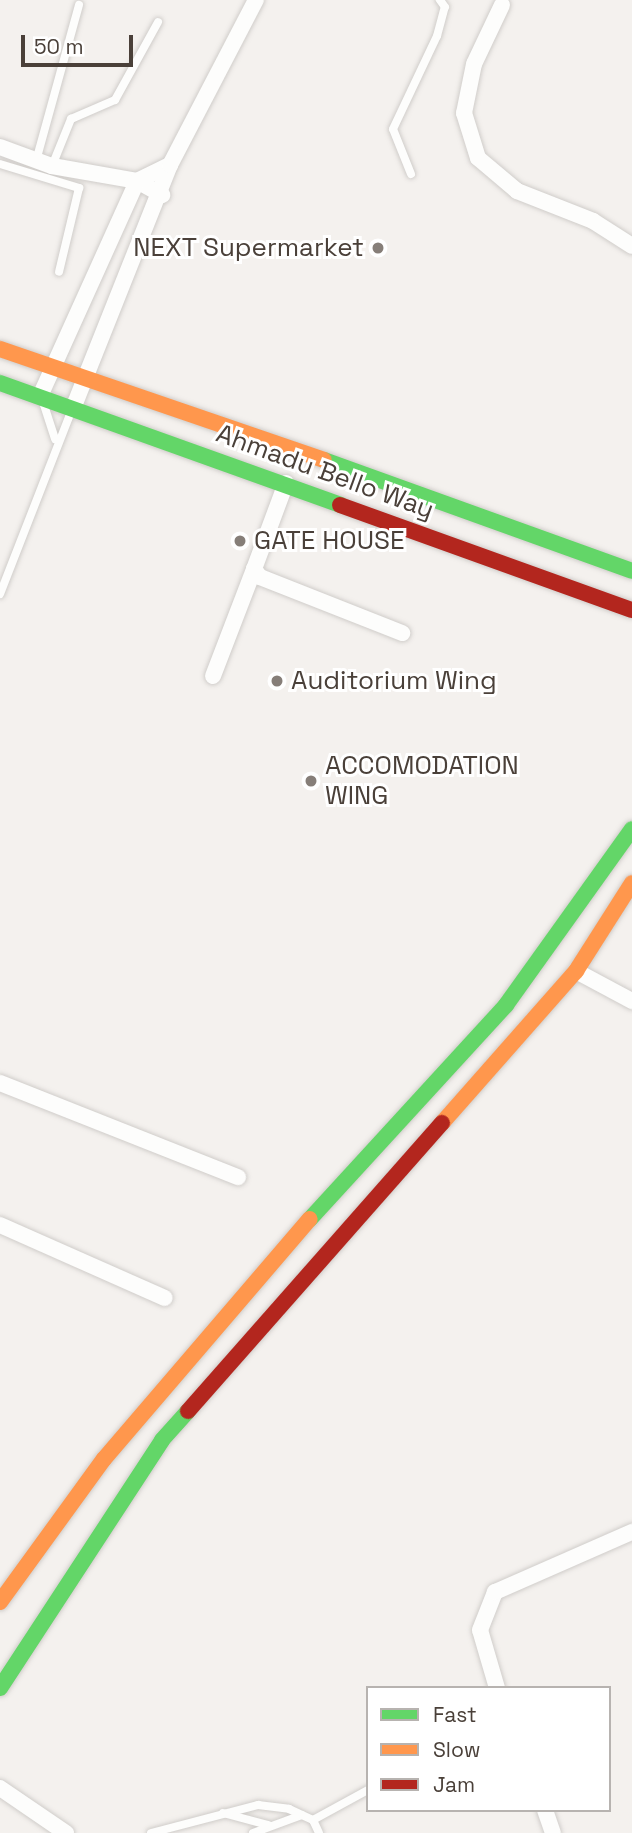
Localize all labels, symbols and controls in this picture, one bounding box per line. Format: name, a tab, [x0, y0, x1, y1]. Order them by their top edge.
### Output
scale bar	[24, 21, 136, 65]
text: 50 m	[34, 33, 84, 60]
place label: NEXT Supermarket	[132, 232, 364, 264]
marker: NEXT Supermarket	[370, 240, 386, 256]
street label: Ahmadu Bello Way	[212, 418, 438, 526]
place label: GATE HOUSE	[254, 525, 405, 557]
marker: GATE HOUSE	[232, 533, 248, 549]
place label: Auditorium Wing	[291, 665, 497, 697]
marker: Auditorium Wing	[269, 673, 285, 689]
place label: ACCOMODATION WING	[325, 750, 519, 812]
marker: ACCOMODATION WING	[303, 773, 319, 789]
legend	[366, 1686, 611, 1812]
text: Fast	[433, 1701, 477, 1728]
text: Slow	[433, 1736, 481, 1763]
text: Jam	[433, 1771, 475, 1798]

